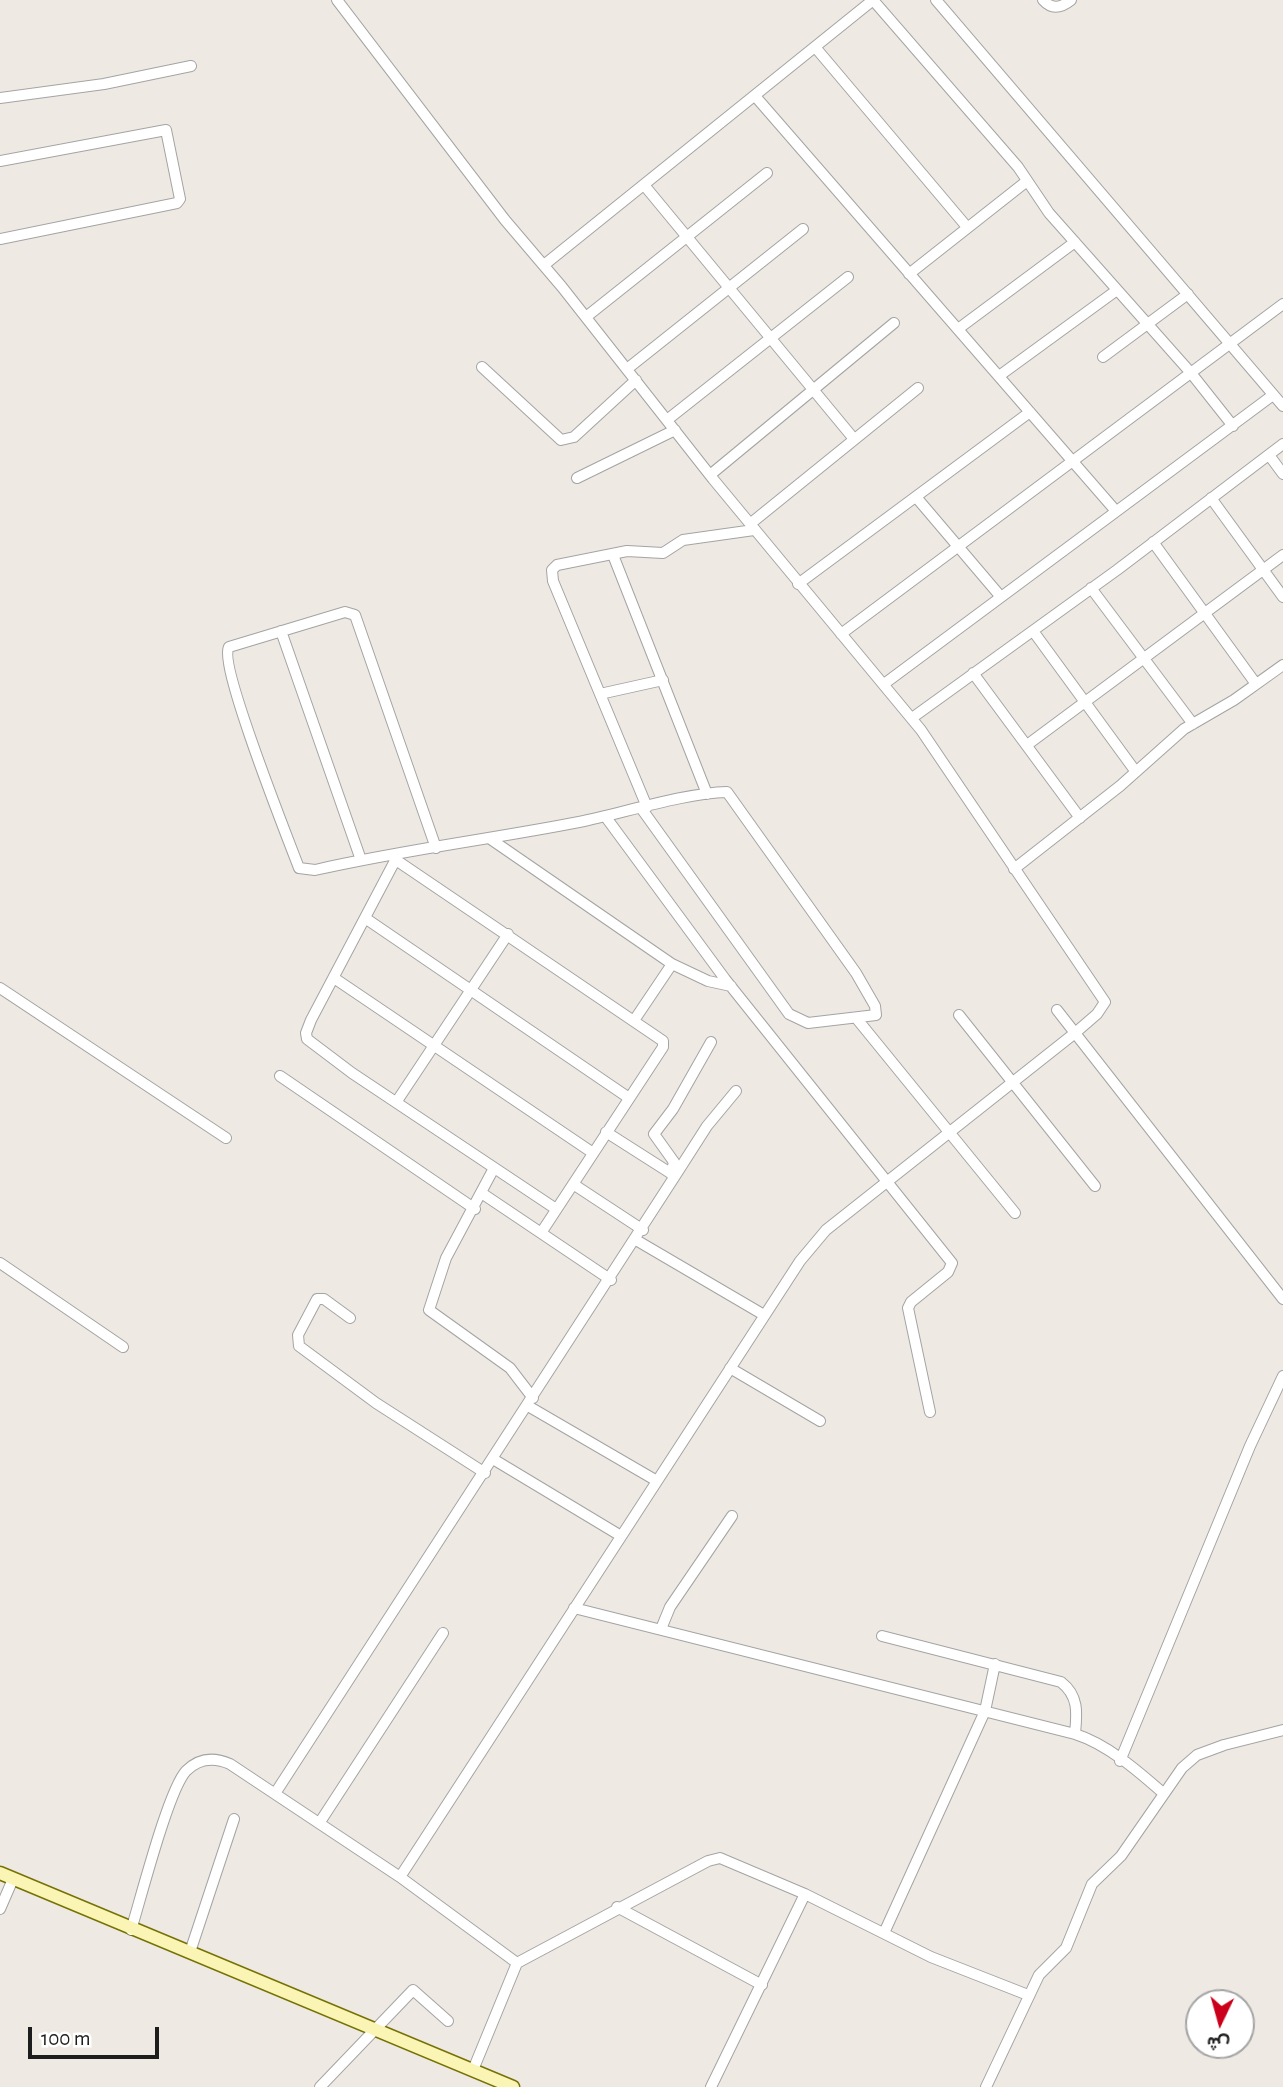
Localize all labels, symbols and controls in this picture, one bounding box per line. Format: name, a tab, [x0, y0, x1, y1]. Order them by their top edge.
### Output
north arrow	[1185, 1989, 1255, 2059]
scale bar	[32, 2014, 163, 2058]
text: 100 m	[41, 2028, 91, 2049]
text: ش	[1206, 2033, 1231, 2054]

